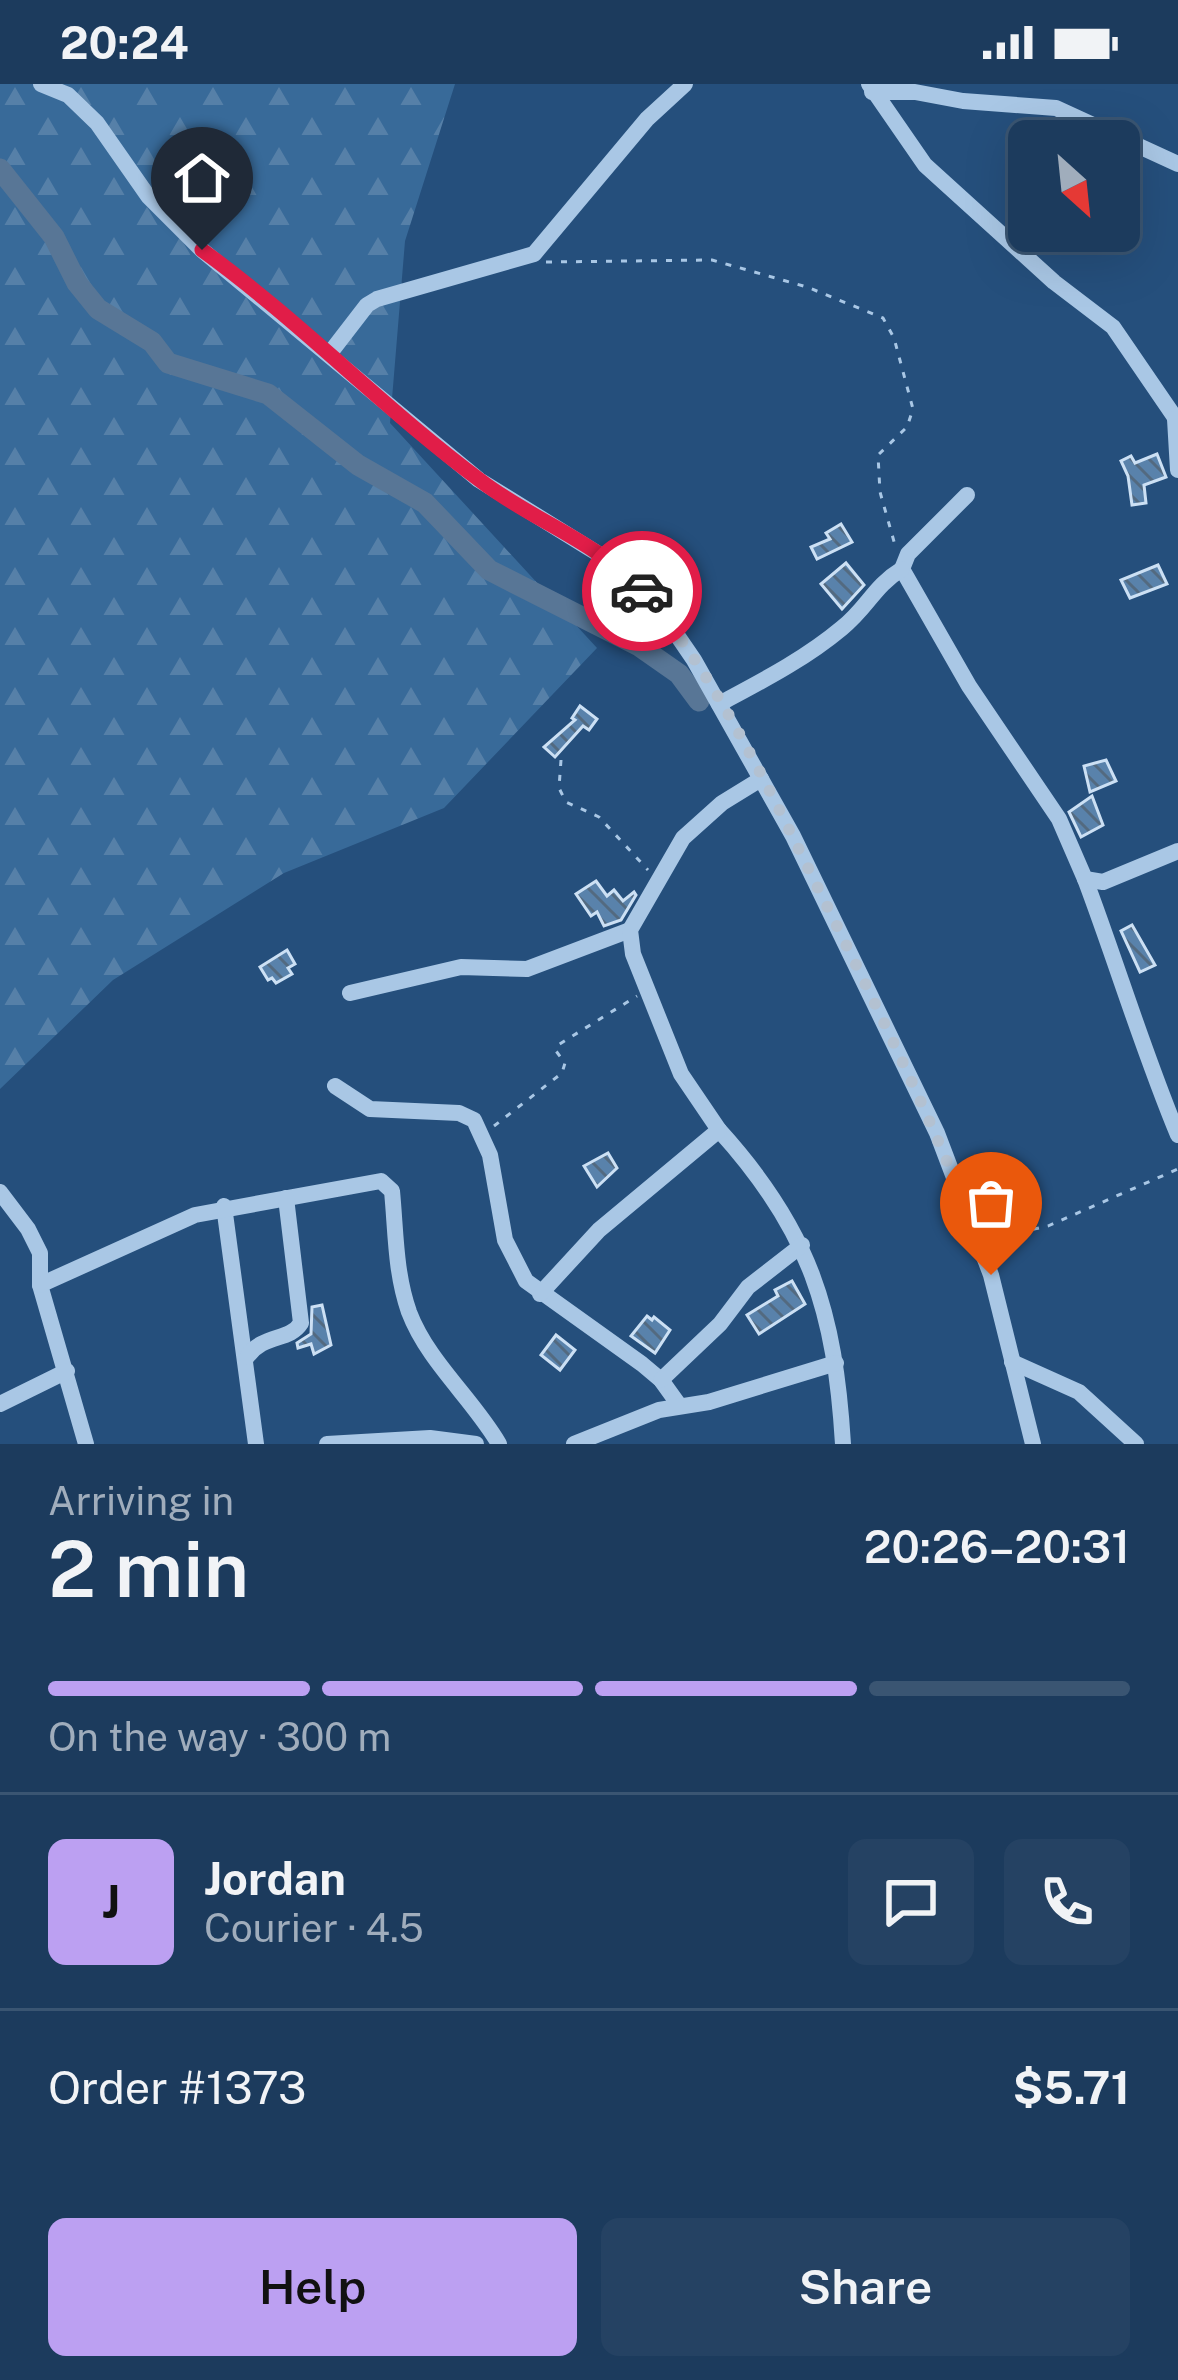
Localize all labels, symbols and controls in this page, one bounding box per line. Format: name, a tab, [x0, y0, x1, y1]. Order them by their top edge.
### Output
text: 20:24	[60, 16, 189, 69]
north arrow	[1008, 120, 1140, 252]
map controls	[1008, 120, 1140, 252]
pin	[151, 127, 253, 250]
icon: home	[169, 145, 235, 211]
courier	[582, 531, 702, 651]
icon: car	[609, 558, 675, 624]
pin	[940, 1152, 1042, 1275]
icon: bag	[958, 1170, 1024, 1236]
text: Arriving in	[48, 1478, 234, 1524]
text: 20:26–20:31	[864, 1520, 1130, 1573]
text: 2 min	[48, 1523, 249, 1615]
text: On the way · 300 m	[48, 1714, 391, 1760]
button: chat	[848, 1839, 974, 1965]
button: phone	[1004, 1839, 1130, 1965]
text: Jordan	[204, 1852, 346, 1905]
text: J	[102, 1875, 120, 1928]
text: Courier · 4.5	[204, 1905, 424, 1951]
text: Order #1373	[48, 2061, 306, 2114]
text: $5.71	[1013, 2061, 1130, 2114]
button: Help	[48, 2218, 577, 2356]
button: Share	[601, 2218, 1130, 2356]

